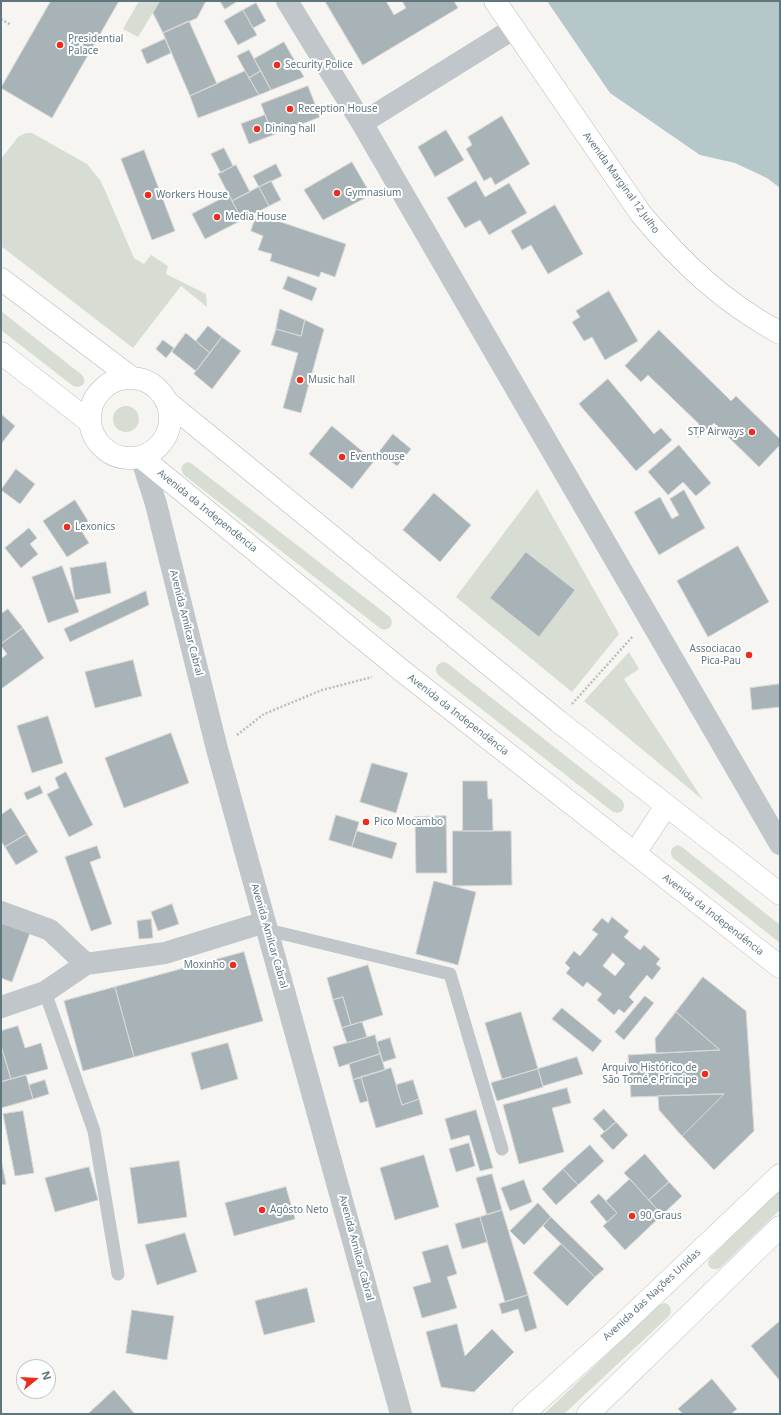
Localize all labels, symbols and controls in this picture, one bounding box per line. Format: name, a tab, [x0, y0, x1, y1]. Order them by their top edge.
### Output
place label: Presidential Palace	[68, 33, 123, 56]
marker: Presidential Palace	[55, 40, 65, 50]
place label: Security Police	[285, 59, 353, 71]
marker: Security Police	[272, 60, 282, 70]
place label: Reception House	[298, 103, 378, 115]
marker: Reception House	[285, 104, 295, 114]
place label: Dining hall	[265, 123, 316, 135]
marker: Dining hall	[252, 124, 262, 134]
street label: Avenida Marginal 12 Julho	[580, 130, 662, 236]
place label: Gymnasium	[345, 187, 401, 199]
marker: Gymnasium	[332, 188, 342, 198]
place label: Workers House	[156, 189, 228, 201]
marker: Workers House	[143, 190, 153, 200]
place label: Media House	[225, 211, 287, 223]
marker: Media House	[212, 212, 222, 222]
place label: Music hall	[308, 374, 355, 386]
marker: Music hall	[295, 375, 305, 385]
place label: STP Airways	[688, 426, 744, 438]
marker: STP Airways	[747, 427, 757, 437]
place label: Eventhouse	[350, 451, 405, 463]
marker: Eventhouse	[337, 452, 347, 462]
street label: Avenida da Independência	[155, 467, 259, 555]
place label: Lexonics	[75, 521, 115, 533]
marker: Lexonics	[62, 522, 72, 532]
street label: Avenida Amilcar Cabral	[167, 569, 205, 677]
place label: Associacao Pica-Pau	[690, 643, 741, 666]
marker: Associacao Pica-Pau	[744, 650, 754, 660]
street label: Avenida da Independência	[405, 672, 511, 758]
place label: Pico Mocambo	[374, 816, 443, 828]
marker: Pico Mocambo	[361, 817, 371, 827]
street label: Avenida da Independência	[660, 872, 766, 958]
street label: Avenida Amilcar Cabral	[248, 882, 290, 990]
place label: Moxinho	[184, 959, 225, 971]
marker: Moxinho	[228, 960, 238, 970]
place label: Arquivo Histórico de São Tomé e Príncipe	[602, 1062, 697, 1086]
marker: Arquivo Histórico de São Tomé e Príncipe	[700, 1069, 710, 1079]
street label: Avenida Amilcar Cabral	[336, 1194, 376, 1302]
place label: Agôsto Neto	[270, 1204, 329, 1216]
marker: Agôsto Neto	[257, 1205, 267, 1215]
place label: 90 Graus	[640, 1210, 682, 1222]
marker: 90 Graus	[627, 1211, 637, 1221]
street label: Avenida das Nações Unidas	[601, 1247, 703, 1343]
north arrow	[16, 1359, 56, 1399]
text: N	[38, 1369, 55, 1382]

